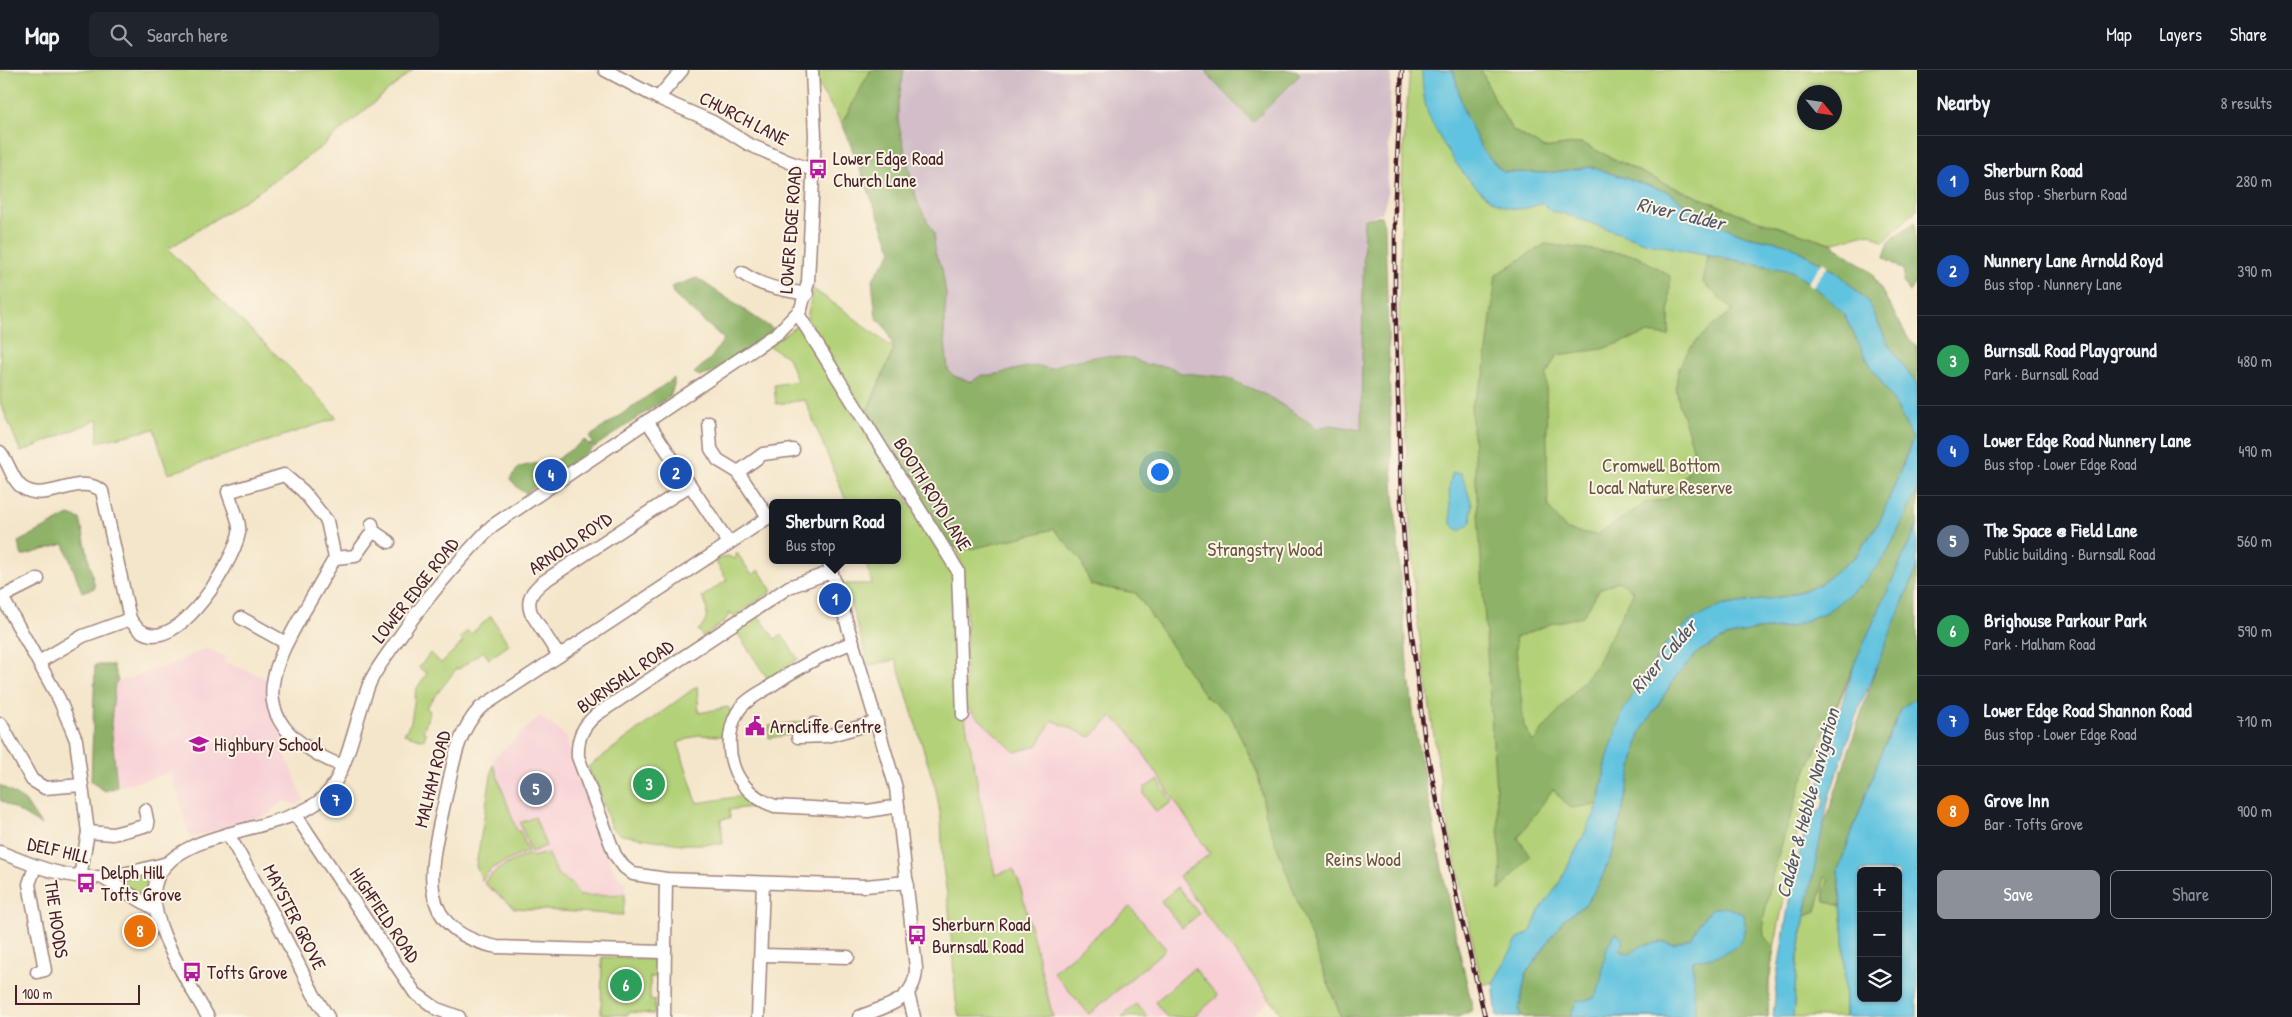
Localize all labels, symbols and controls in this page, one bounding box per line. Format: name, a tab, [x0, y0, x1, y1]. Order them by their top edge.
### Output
search box	[89, 12, 439, 57]
text: Map	[25, 19, 59, 51]
icon: search	[107, 21, 135, 49]
text: Search here	[147, 22, 228, 48]
text: Map	[2106, 22, 2132, 47]
text: Layers	[2160, 22, 2202, 47]
text: Share	[2230, 22, 2267, 47]
street label: CHURCH LANE	[695, 84, 794, 152]
north arrow	[1797, 85, 1842, 130]
text: Nearby	[1937, 88, 1990, 117]
text: 8 results	[2220, 92, 2272, 114]
place label: Lower Edge Road Church Lane	[833, 145, 944, 193]
text: Sherburn Road	[1984, 157, 2082, 183]
bus stop icon: Lower Edge Road Church Lane	[807, 158, 829, 180]
street label: LOWER EDGE ROAD	[773, 165, 807, 295]
text: 1	[1950, 170, 1956, 192]
text: 280 m	[2236, 170, 2272, 192]
text: Bus stop · Sherburn Road	[1984, 183, 2127, 205]
water label: River Calder	[1634, 190, 1730, 237]
text: Nunnery Lane Arnold Royd	[1984, 247, 2163, 273]
text: 2	[1949, 260, 1957, 282]
text: 390 m	[2237, 260, 2272, 282]
text: Bus stop · Nunnery Lane	[1984, 273, 2122, 295]
text: Burnsall Road Playground	[1984, 337, 2157, 363]
text: 3	[1949, 350, 1957, 372]
text: 480 m	[2237, 350, 2272, 372]
text: Park · Burnsall Road	[1984, 363, 2098, 385]
text: Lower Edge Road Nunnery Lane	[1984, 427, 2191, 453]
street label: BOOTH ROYD LANE	[888, 433, 978, 556]
text: 4	[1950, 440, 1956, 462]
text: 490 m	[2238, 440, 2272, 462]
park label: Cromwell Bottom Local Nature Reserve	[1589, 452, 1733, 500]
text: Bus stop · Lower Edge Road	[1984, 453, 2137, 475]
pin: 2	[660, 454, 692, 492]
pin: 4	[535, 456, 567, 494]
your location	[1147, 459, 1173, 485]
popup	[769, 499, 901, 564]
street label: ARNOLD ROYD	[523, 505, 617, 581]
text: Sherburn Road	[786, 508, 884, 534]
text: The Space @ Field Lane	[1984, 517, 2138, 543]
text: 5	[1950, 530, 1956, 552]
text: 560 m	[2237, 530, 2272, 552]
street label: LOWER EDGE ROAD	[365, 532, 465, 648]
text: Bus stop	[786, 534, 835, 556]
park label: Strangstry Wood	[1207, 536, 1323, 562]
text: Public building · Burnsall Road	[1984, 543, 2155, 565]
pin: 1	[819, 580, 851, 618]
text: Brighouse Parkour Park	[1984, 607, 2147, 633]
water label: River Calder	[1623, 612, 1704, 699]
text: 6	[1950, 620, 1956, 642]
text: 590 m	[2238, 620, 2272, 642]
street label: BURNSALL ROAD	[571, 633, 679, 719]
text: Park · Malham Road	[1984, 633, 2095, 655]
text: Lower Edge Road Shannon Road	[1984, 697, 2192, 723]
water label: Calder & Hebble Navigation	[1769, 703, 1847, 901]
text: 7	[1949, 710, 1957, 732]
text: 710 m	[2237, 710, 2272, 732]
place label: Arncliffe Centre	[770, 713, 882, 739]
public building icon: Arncliffe Centre	[744, 715, 766, 737]
text: Bus stop · Lower Edge Road	[1984, 723, 2137, 745]
street label: MALHAM ROAD	[407, 728, 457, 830]
place label: Highbury School	[214, 731, 324, 757]
school or university icon: Highbury School	[188, 733, 210, 755]
pin: 3	[633, 765, 665, 803]
pin: 5	[520, 770, 552, 808]
pin: 7	[320, 781, 352, 819]
text: Grove Inn	[1984, 787, 2049, 813]
text: 8	[1950, 800, 1956, 822]
text: 900 m	[2237, 800, 2272, 822]
text: Bar · Tofts Grove	[1984, 813, 2083, 835]
street label: DELF HILL	[25, 830, 93, 870]
park label: Reins Wood	[1325, 846, 1401, 872]
place label: Delph Hill Tofts Grove	[101, 859, 182, 907]
street label: MAYSTER GROVE	[257, 860, 333, 975]
street label: HIGHFIELD ROAD	[344, 862, 426, 968]
map controls	[1857, 867, 1902, 1002]
button: +	[1857, 867, 1902, 912]
button: Save	[1937, 870, 2100, 919]
button: Share	[2110, 870, 2272, 919]
bus stop icon: Delph Hill Tofts Grove	[75, 872, 97, 894]
street label: THE HOODS	[39, 878, 75, 960]
place label: Sherburn Road Burnsall Road	[932, 911, 1031, 959]
pin: 8	[124, 912, 156, 950]
button: −	[1857, 912, 1902, 957]
bus stop icon: Sherburn Road Burnsall Road	[906, 924, 928, 946]
button: layers	[1857, 957, 1902, 1002]
place label: Tofts Grove	[207, 959, 288, 985]
bus stop icon: Tofts Grove	[181, 961, 203, 983]
pin: 6	[610, 966, 642, 1004]
scale bar	[15, 982, 140, 1005]
text: 100 m	[22, 984, 52, 1003]

